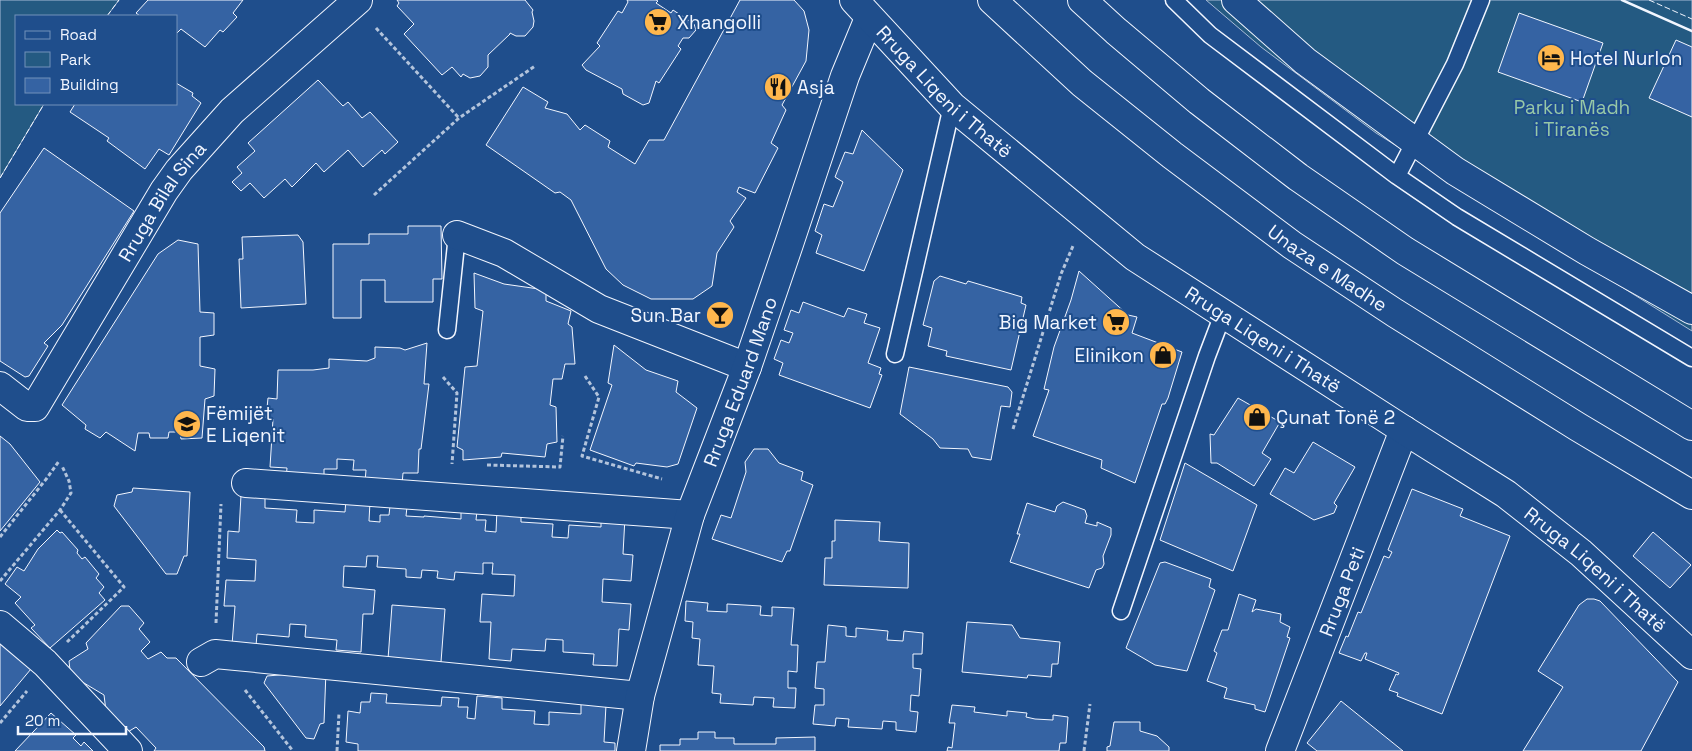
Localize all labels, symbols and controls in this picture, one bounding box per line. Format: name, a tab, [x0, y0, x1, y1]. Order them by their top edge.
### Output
supermarket icon: Xhangolli	[643, 7, 673, 37]
place label: Xhangolli	[677, 10, 761, 35]
legend	[15, 15, 178, 105]
street label: Rruga Liqeni i Thatë	[871, 20, 1017, 164]
text: Road	[60, 25, 97, 44]
hotel icon: Hotel Nurlon	[1536, 43, 1566, 73]
place label: Hotel Nurlon	[1570, 46, 1682, 71]
text: Park	[60, 50, 91, 69]
restaurant icon: Asja	[763, 72, 793, 102]
text: Building	[60, 75, 119, 94]
place label: Asja	[797, 75, 835, 100]
park label: Parku i Madh i Tiranës	[1514, 95, 1630, 142]
street label: Rruga Bilal Sina	[113, 136, 212, 266]
street label: Unaza e Madhe	[1262, 219, 1392, 318]
street label: Rruga Liqeni i Thatë	[1180, 281, 1346, 399]
street label: Rruga Eduard Mano	[698, 294, 783, 470]
bar icon: Sun Bar	[705, 300, 735, 330]
place label: Sun Bar	[631, 303, 701, 328]
supermarket icon: Big Market	[1101, 307, 1131, 337]
place label: Big Market	[999, 310, 1097, 335]
shop icon: Elinikon	[1148, 340, 1178, 370]
place label: Elinikon	[1075, 343, 1144, 368]
place label: Fëmijët E Liqenit	[206, 401, 285, 448]
shop icon: Çunat Tonë 2	[1242, 402, 1272, 432]
place label: Çunat Tonë 2	[1276, 405, 1395, 430]
school or university icon: Fëmijët E Liqenit	[172, 409, 202, 439]
street label: Rruga Liqeni i Thatë	[1519, 501, 1672, 638]
street label: Rruga Peti	[1313, 543, 1371, 640]
scale bar	[18, 704, 125, 736]
text: 20 m	[25, 711, 60, 730]

